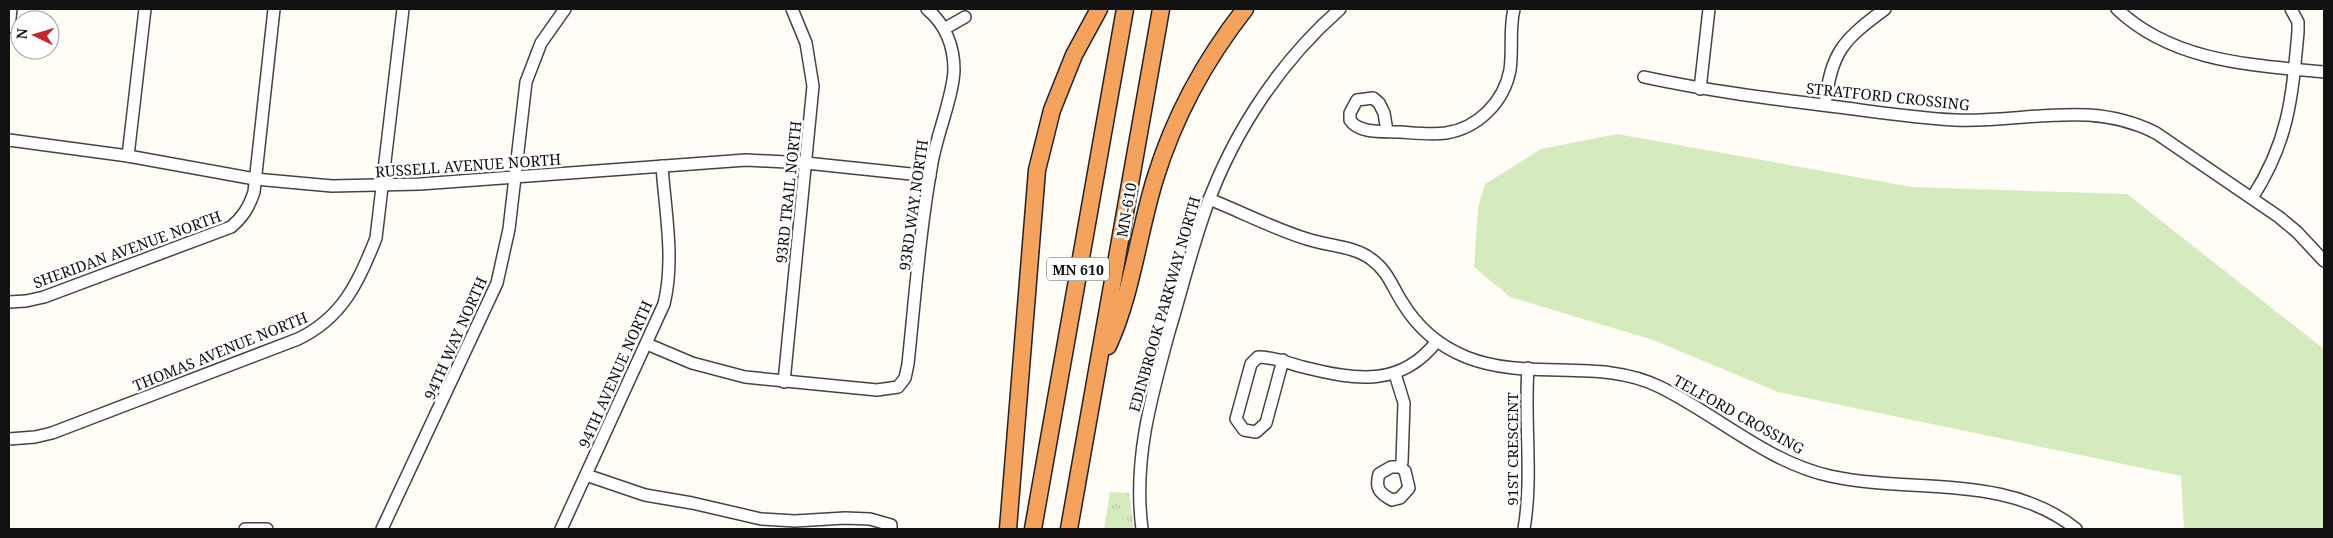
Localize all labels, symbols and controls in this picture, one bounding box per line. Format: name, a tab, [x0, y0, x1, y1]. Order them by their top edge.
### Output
north arrow	[10, 10, 60, 60]
text: N	[12, 27, 31, 40]
street label: STRATFORD CROSSING	[1805, 77, 1971, 115]
street label: 93RD TRAIL NORTH	[771, 120, 805, 264]
street label: 93RD WAY NORTH	[894, 138, 932, 272]
street label: RUSSELL AVENUE NORTH	[374, 149, 562, 181]
street label: MN-610	[1111, 181, 1141, 239]
street label: EDINBROOK PARKWAY NORTH	[1124, 194, 1204, 414]
street label: SHERIDAN AVENUE NORTH	[30, 206, 224, 292]
road number: MN 610	[1047, 258, 1109, 280]
street label: 94TH WAY NORTH	[419, 273, 491, 403]
street label: 94TH AVENUE NORTH	[573, 297, 657, 451]
street label: THOMAS AVENUE NORTH	[130, 307, 310, 395]
street label: TELFORD CROSSING	[1670, 370, 1808, 458]
street label: 91ST CRESCENT	[1502, 392, 1522, 506]

